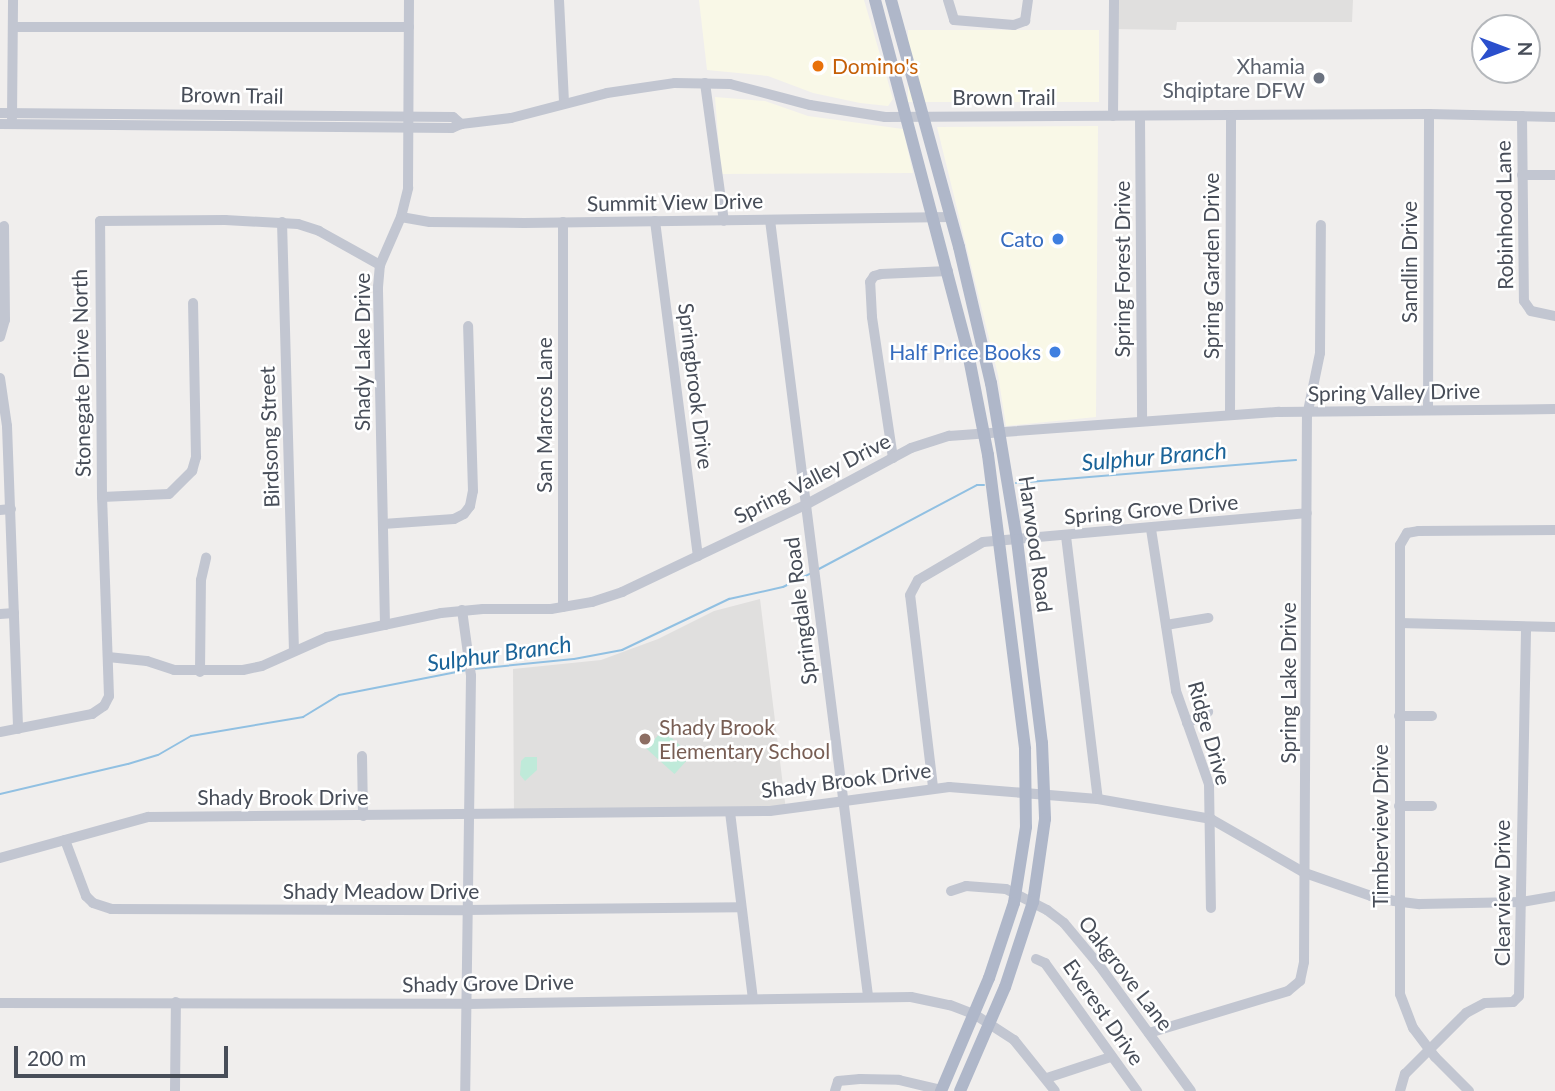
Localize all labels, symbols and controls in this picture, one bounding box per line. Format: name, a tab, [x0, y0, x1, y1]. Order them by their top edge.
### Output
north arrow	[1471, 14, 1541, 84]
text: N	[1514, 42, 1537, 56]
place label: Domino's	[832, 53, 918, 79]
place label: Xhamia Shqiptare DFW	[1162, 53, 1305, 103]
marker: Domino's	[810, 58, 826, 74]
marker: Xhamia Shqiptare DFW	[1311, 70, 1327, 86]
street label: Brown Trail	[180, 81, 284, 109]
street label: Brown Trail	[952, 84, 1056, 110]
street label: Robinhood Lane	[1490, 140, 1518, 290]
street label: Spring Garden Drive	[1198, 173, 1224, 359]
street label: Spring Forest Drive	[1109, 181, 1135, 357]
street label: Summit View Drive	[586, 188, 764, 216]
street label: Sandlin Drive	[1396, 201, 1422, 323]
place label: Cato	[1000, 226, 1044, 252]
marker: Cato	[1050, 231, 1066, 247]
street label: Stonegate Drive North	[67, 269, 95, 477]
street label: Shady Lake Drive	[349, 272, 375, 432]
street label: Springbrook Drive	[673, 302, 719, 470]
street label: San Marcos Lane	[531, 337, 557, 493]
place label: Half Price Books	[889, 339, 1041, 365]
marker: Half Price Books	[1047, 344, 1063, 360]
street label: Birdsong Street	[254, 366, 284, 508]
street label: Spring Valley Drive	[1307, 378, 1481, 406]
street label: Spring Valley Drive	[729, 427, 895, 529]
water label: Sulphur Branch	[1080, 436, 1228, 476]
street label: Harwood Road	[1014, 474, 1058, 614]
street label: Spring Grove Drive	[1063, 489, 1239, 529]
street label: Springdale Road	[778, 536, 822, 686]
street label: Spring Lake Drive	[1275, 602, 1301, 764]
water label: Sulphur Branch	[425, 629, 573, 677]
street label: Ridge Drive	[1183, 678, 1237, 788]
place label: Shady Brook Elementary School	[659, 714, 831, 764]
marker: Shady Brook Elementary School	[637, 731, 653, 747]
street label: Timberview Drive	[1367, 744, 1393, 908]
street label: Shady Brook Drive	[759, 757, 933, 803]
street label: Shady Brook Drive	[197, 784, 369, 810]
street label: Clearview Drive	[1489, 820, 1515, 966]
street label: Shady Meadow Drive	[282, 878, 480, 904]
street label: Oakgrove Lane	[1073, 911, 1179, 1035]
street label: Everest Drive	[1058, 954, 1150, 1070]
street label: Shady Grove Drive	[402, 969, 574, 997]
scale bar	[18, 1032, 231, 1076]
text: 200 m	[27, 1045, 86, 1070]

